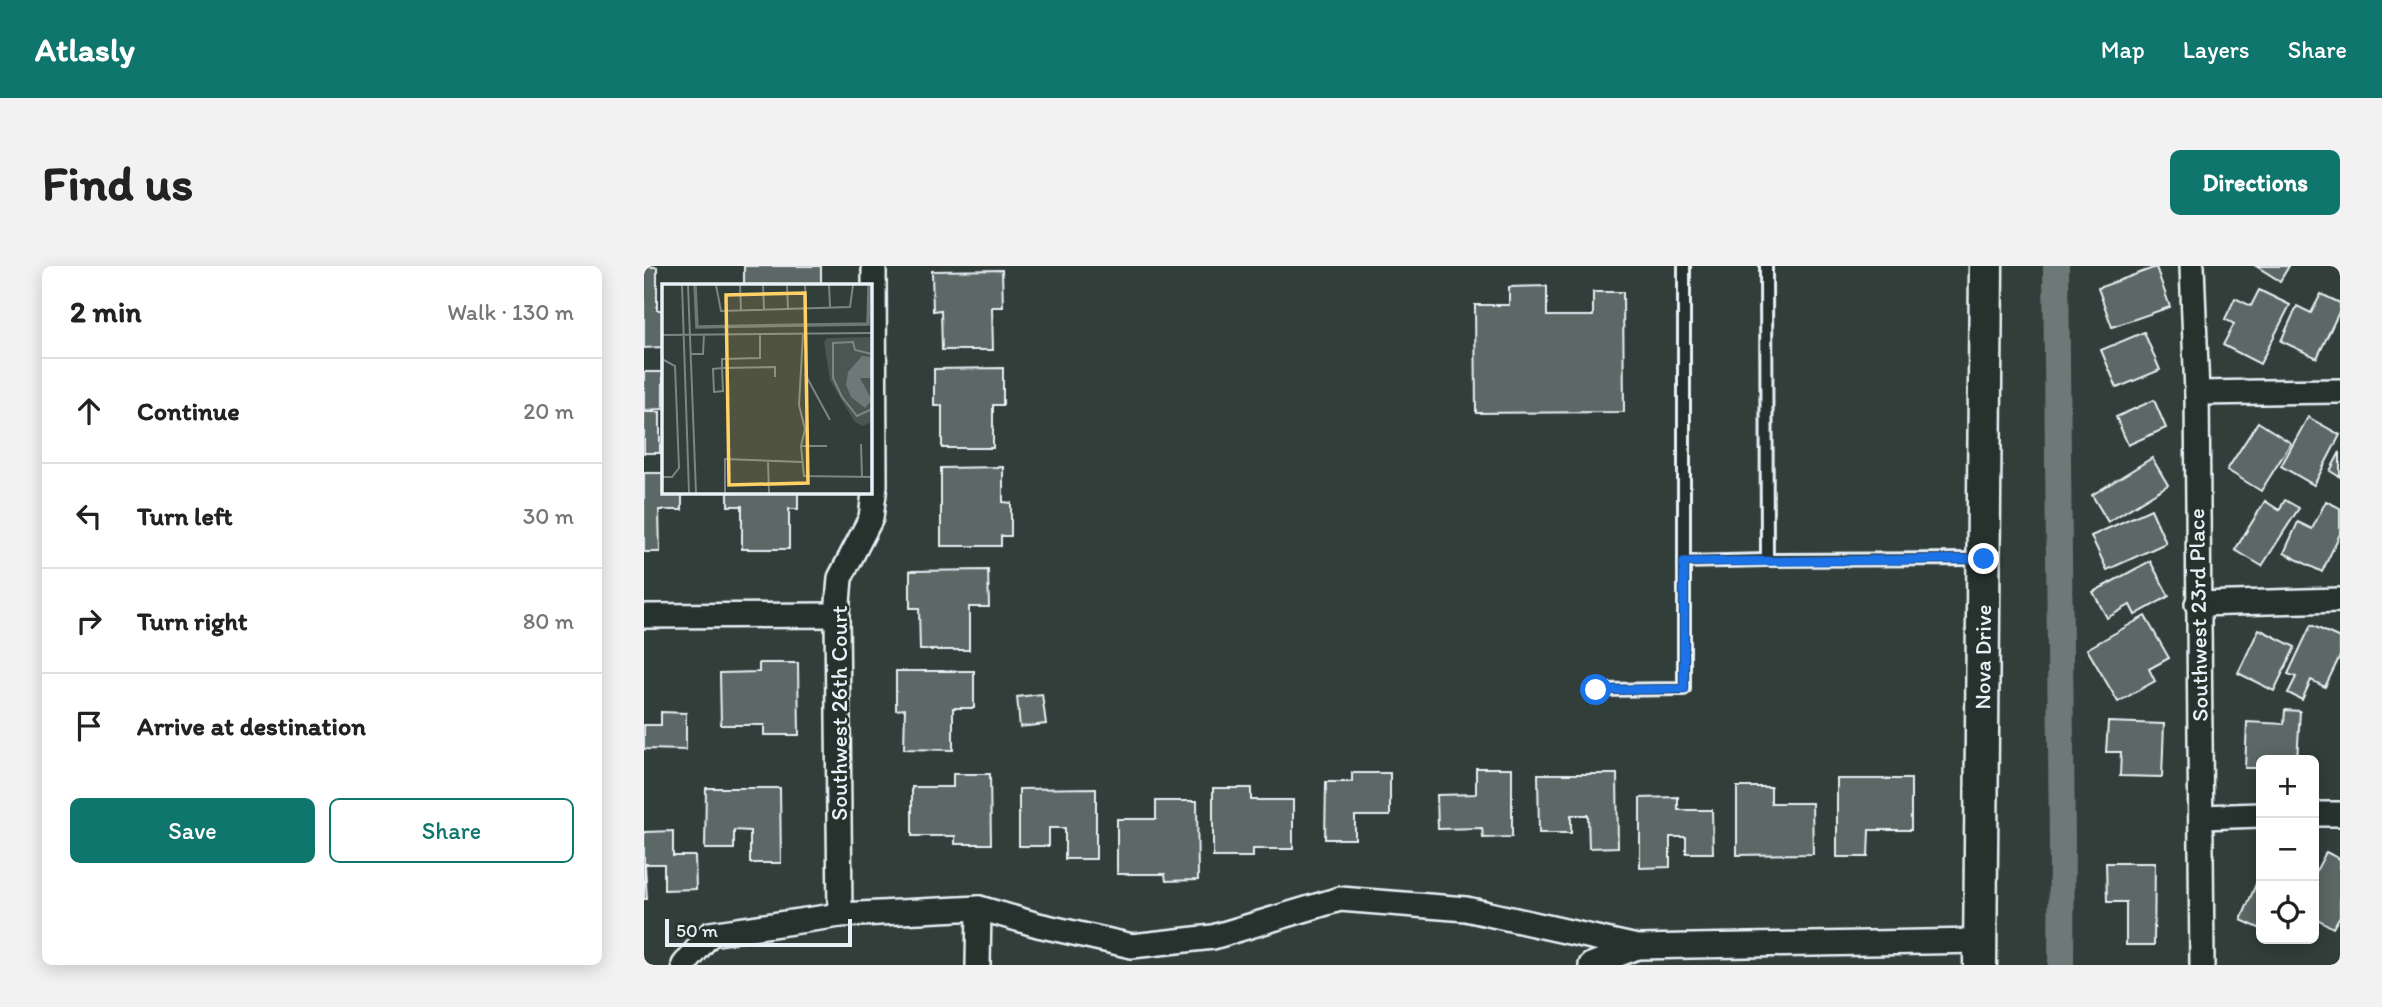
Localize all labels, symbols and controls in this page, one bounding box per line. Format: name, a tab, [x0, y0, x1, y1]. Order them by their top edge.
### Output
text: Atlasly	[35, 30, 135, 69]
text: Map	[2101, 35, 2145, 64]
text: Layers	[2183, 35, 2250, 64]
text: Share	[2288, 35, 2347, 64]
button: Directions	[2170, 150, 2340, 215]
text: Find us	[42, 153, 193, 212]
inset map	[662, 284, 872, 494]
text: 2 min	[70, 293, 141, 330]
text: Walk · 130 m	[447, 298, 574, 326]
icon: ahead	[70, 392, 108, 430]
text: Continue	[137, 395, 240, 427]
text: 20 m	[523, 397, 574, 425]
icon: left	[70, 497, 108, 535]
text: Turn left	[137, 500, 233, 532]
text: 30 m	[523, 502, 574, 530]
street label: Southwest 23rd Place	[2182, 508, 2214, 722]
route end	[1968, 543, 1999, 574]
icon: right	[70, 602, 108, 640]
street label: Nova Drive	[1968, 604, 1997, 710]
text: Turn right	[137, 605, 248, 637]
street label: Southwest 26th Court	[825, 605, 853, 821]
text: 80 m	[523, 607, 574, 635]
route start	[1580, 674, 1611, 705]
icon: arrive	[70, 707, 108, 745]
text: Arrive at destination	[137, 710, 366, 742]
map controls	[2256, 755, 2319, 944]
button: +	[2256, 755, 2319, 818]
button: Save	[70, 798, 315, 863]
button: Share	[329, 798, 574, 863]
button: −	[2256, 818, 2319, 881]
button: locate	[2256, 881, 2319, 944]
scale bar	[665, 916, 852, 948]
text: 50 m	[676, 919, 718, 942]

